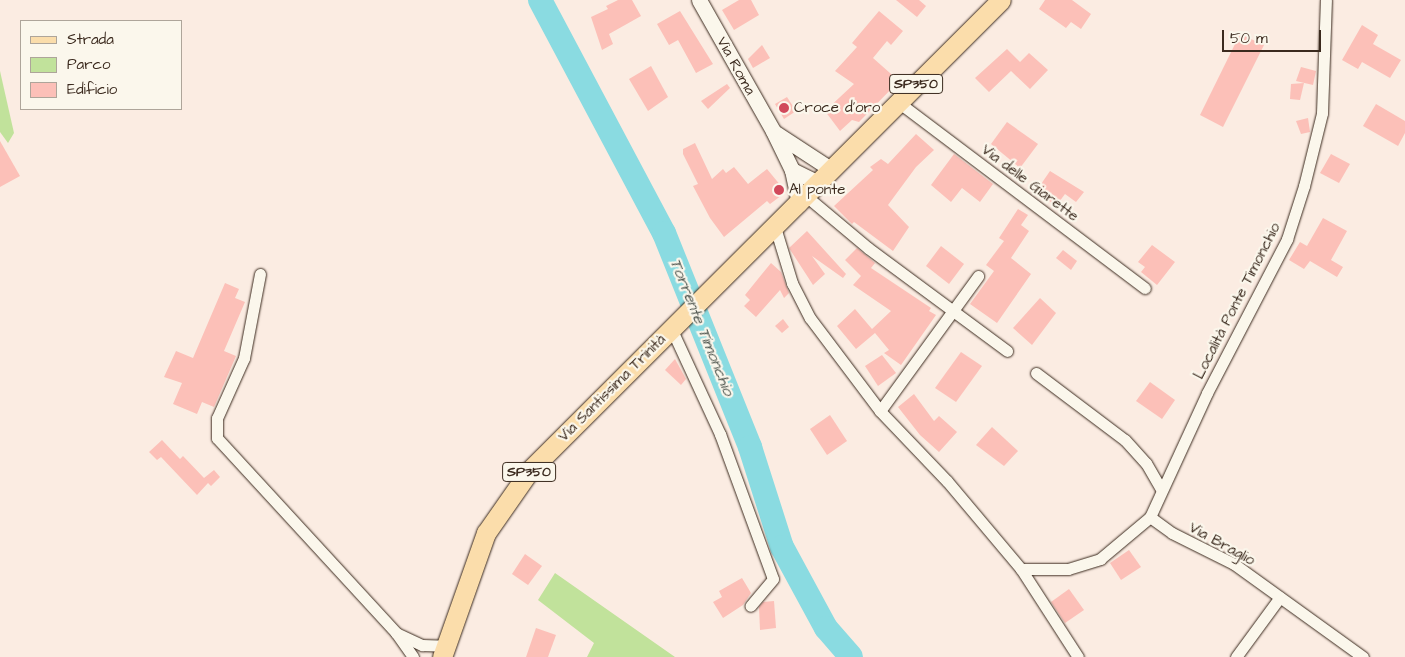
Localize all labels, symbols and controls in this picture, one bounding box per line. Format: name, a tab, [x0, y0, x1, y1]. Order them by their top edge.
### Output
legend	[20, 20, 182, 110]
scale bar	[1225, 20, 1324, 52]
text: 50 m	[1230, 28, 1268, 49]
text: Strada	[67, 29, 114, 50]
street label: Via Roma	[713, 34, 759, 98]
text: Parco	[67, 54, 110, 75]
road number: SP350	[888, 72, 944, 96]
text: Edificio	[67, 79, 117, 100]
place label: Croce d'oro	[794, 99, 880, 117]
marker: Croce d'oro	[778, 102, 790, 114]
street label: Via delle Giarette	[978, 141, 1082, 225]
place label: Al ponte	[789, 181, 845, 199]
marker: Al ponte	[773, 184, 785, 196]
street label: Località Ponte Timonchio	[1190, 220, 1284, 382]
water label: Torrente Timonchio	[666, 256, 738, 398]
street label: Via Santissima Trinità	[555, 331, 669, 445]
road number: SP350	[502, 461, 556, 484]
street label: Via Braglio	[1186, 519, 1258, 569]

